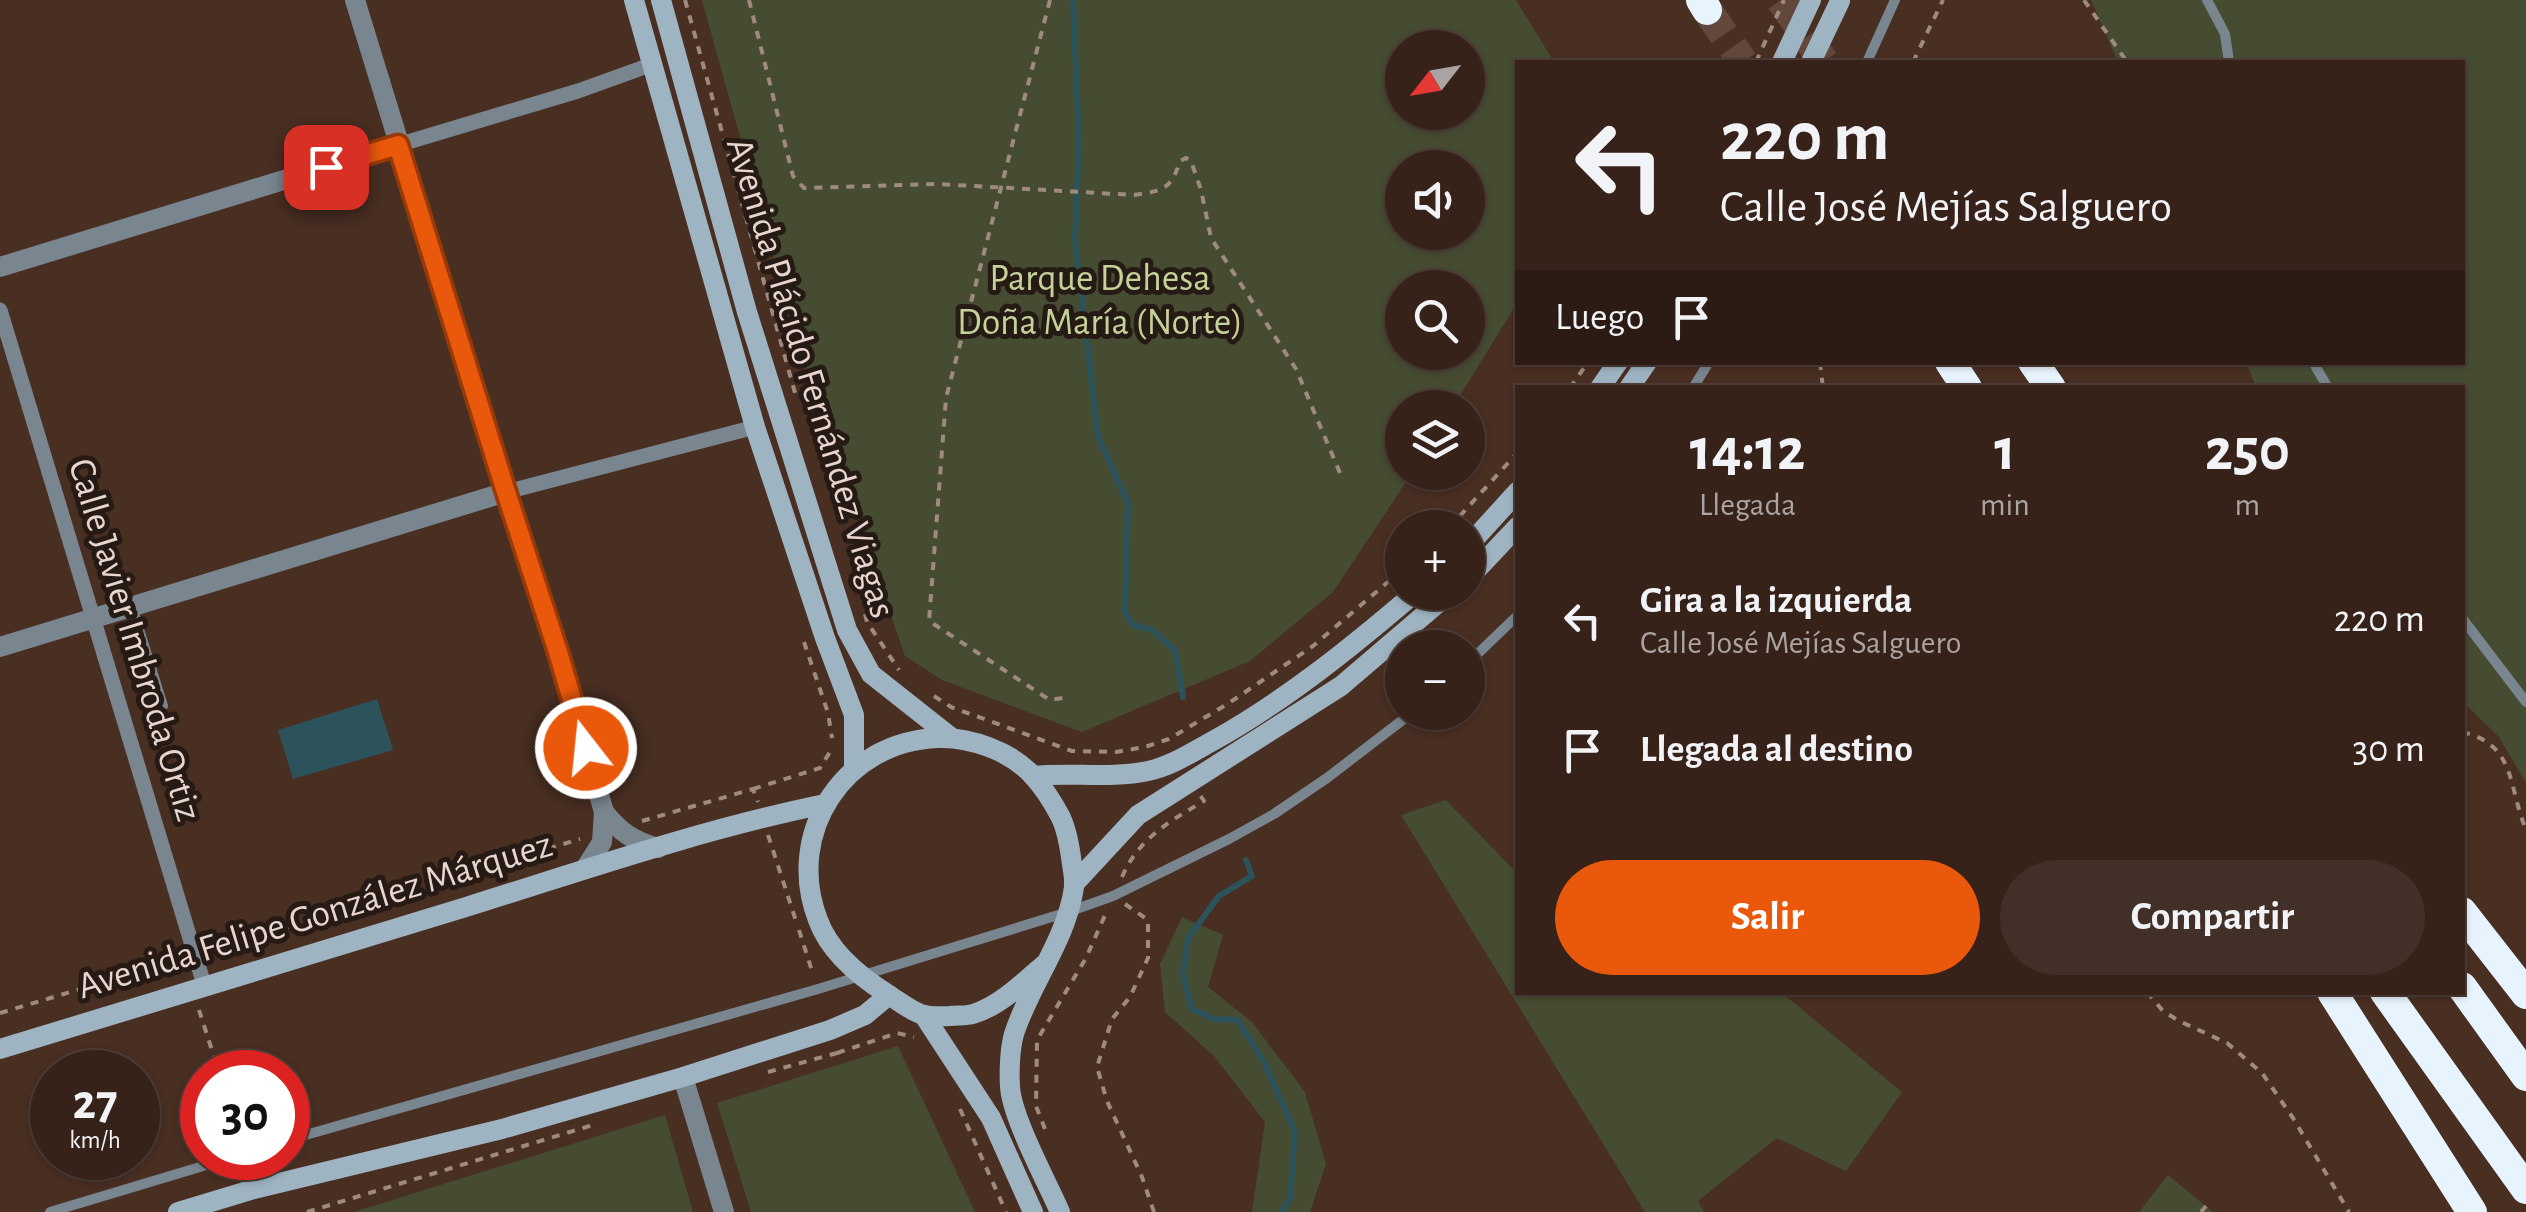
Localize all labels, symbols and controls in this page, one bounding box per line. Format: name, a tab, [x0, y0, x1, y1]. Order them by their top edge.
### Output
north arrow	[1385, 30, 1485, 130]
map controls	[1385, 30, 1485, 730]
icon: left	[1555, 100, 1685, 230]
text: 220 m	[1720, 103, 1889, 173]
pin	[284, 125, 369, 210]
street label: Avenida Plácido Fernández Viagas	[719, 133, 901, 623]
icon: arrive	[299, 140, 354, 195]
button: sound	[1385, 150, 1485, 250]
text: Calle José Mejías Salguero	[1720, 185, 2172, 230]
park label: Parque Dehesa Doña María (Norte)	[957, 260, 1243, 342]
button: search	[1385, 270, 1485, 370]
icon: arrive	[1664, 290, 1719, 345]
text: Luego	[1555, 299, 1644, 337]
button: layers	[1385, 390, 1485, 490]
text: 14:12	[1690, 421, 1805, 481]
text: 1	[1994, 421, 2016, 481]
text: 250	[2205, 421, 2290, 481]
street label: Calle Javier Imbroda Ortiz	[61, 454, 207, 826]
text: Llegada	[1699, 489, 1796, 521]
text: min	[1980, 489, 2030, 521]
text: m	[2235, 489, 2260, 521]
button: +	[1385, 510, 1485, 610]
text: Gira a la izquierda	[1640, 582, 1912, 620]
icon: left	[1555, 593, 1610, 648]
text: 220 m	[2334, 601, 2425, 639]
text: Calle José Mejías Salguero	[1640, 627, 1961, 659]
button: −	[1385, 630, 1485, 730]
position arrow	[534, 696, 638, 800]
icon: arrive	[1555, 723, 1610, 778]
text: Llegada al destino	[1640, 731, 1913, 769]
text: 30 m	[2353, 731, 2425, 769]
street label: Avenida Felipe González Márquez	[73, 826, 557, 1006]
button: Salir	[1555, 860, 1980, 975]
button: Compartir	[2000, 860, 2425, 975]
speed limit sign: 30	[180, 1050, 310, 1180]
text: 27	[72, 1078, 118, 1128]
text: km/h	[69, 1128, 121, 1153]

